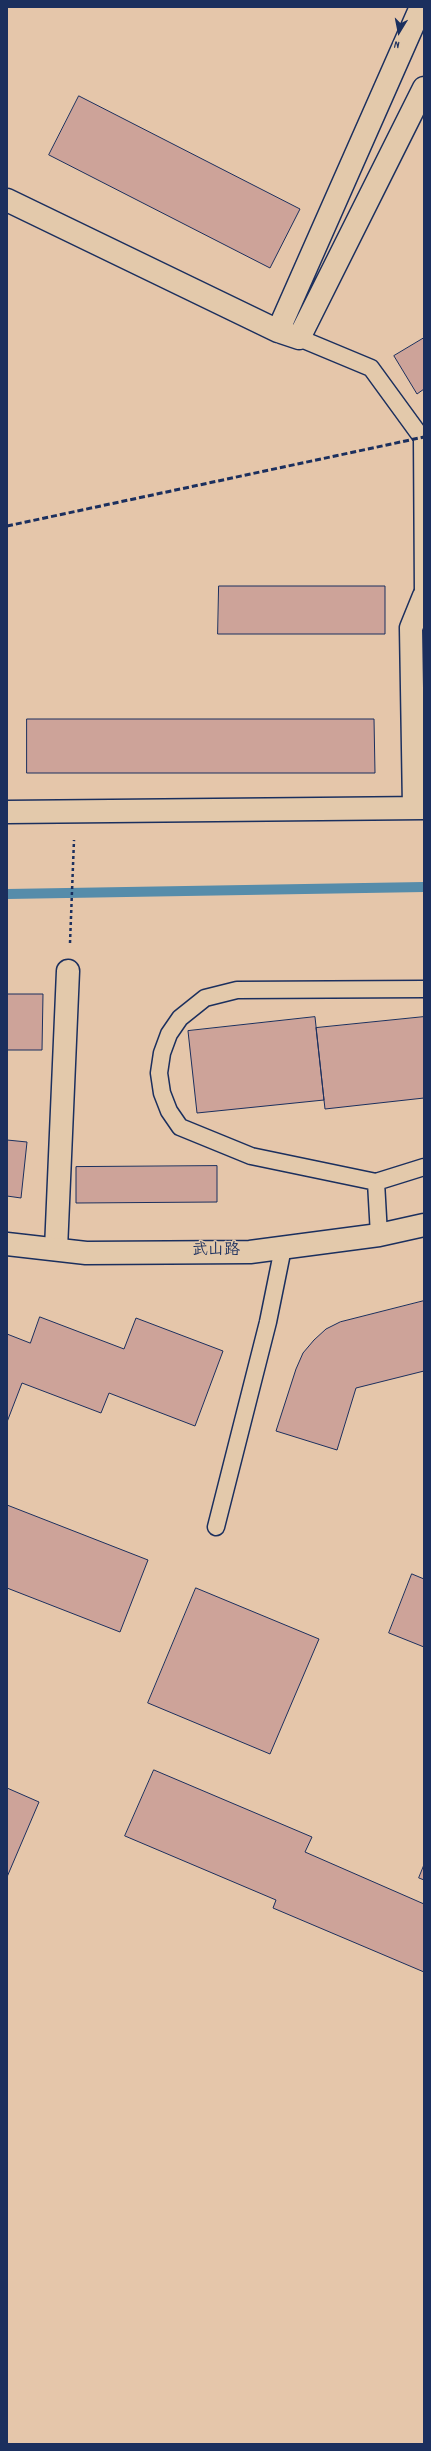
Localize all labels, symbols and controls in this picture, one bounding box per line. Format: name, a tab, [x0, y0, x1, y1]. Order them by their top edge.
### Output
north arrow	[379, 12, 419, 52]
text: N	[393, 35, 401, 52]
street label: 武山路	[192, 1242, 240, 1262]

